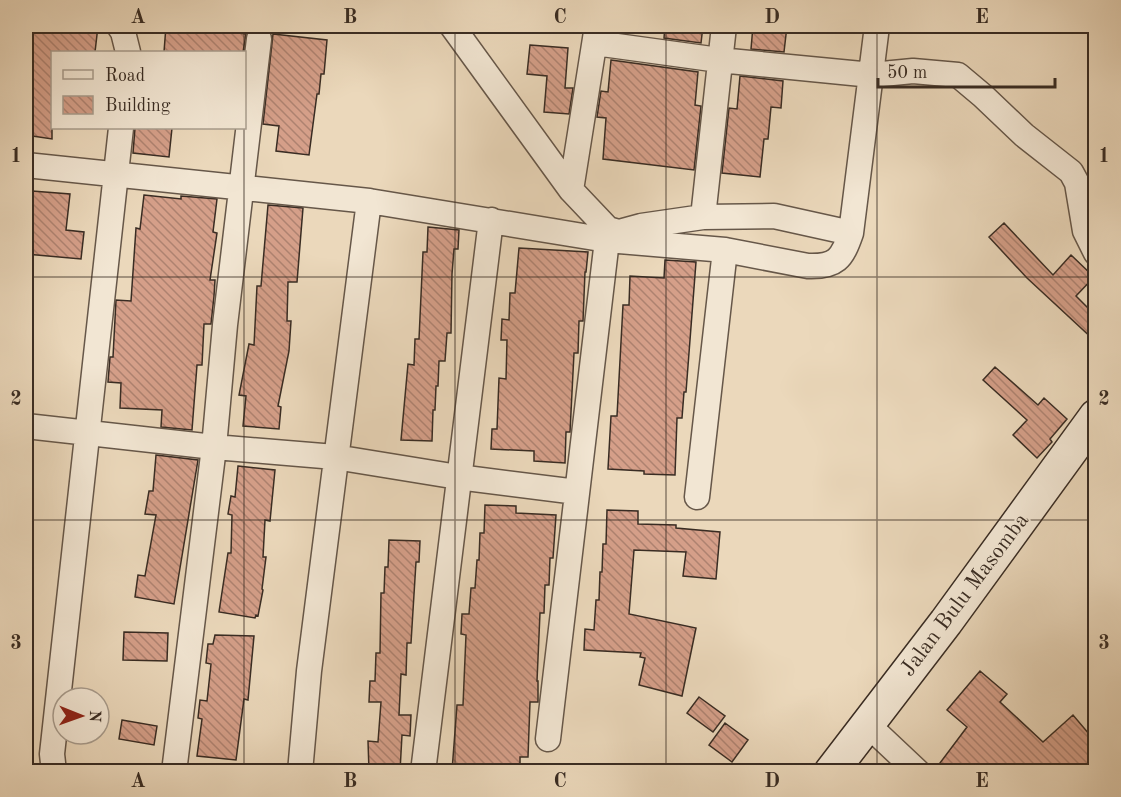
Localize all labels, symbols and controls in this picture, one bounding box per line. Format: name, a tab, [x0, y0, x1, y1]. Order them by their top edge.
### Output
text: A	[130, 8, 146, 28]
text: B	[343, 8, 357, 28]
text: C	[553, 8, 567, 28]
text: D	[764, 8, 780, 28]
text: E	[975, 8, 989, 28]
legend	[51, 51, 246, 129]
scale bar	[878, 51, 1055, 89]
text: 50 m	[887, 64, 927, 82]
text: Road	[105, 67, 145, 85]
text: Building	[105, 97, 171, 115]
text: 1	[10, 147, 22, 167]
text: 1	[1098, 147, 1110, 167]
text: 2	[10, 390, 22, 410]
text: 2	[1098, 390, 1110, 410]
street label: Jalan Bulu Masomba	[897, 509, 1033, 681]
text: 3	[10, 634, 22, 654]
text: 3	[1098, 634, 1110, 654]
north arrow	[51, 686, 111, 746]
text: N	[86, 710, 102, 723]
text: A	[130, 772, 146, 792]
text: B	[343, 772, 357, 792]
text: C	[553, 772, 567, 792]
text: D	[764, 772, 780, 792]
text: E	[975, 772, 989, 792]

